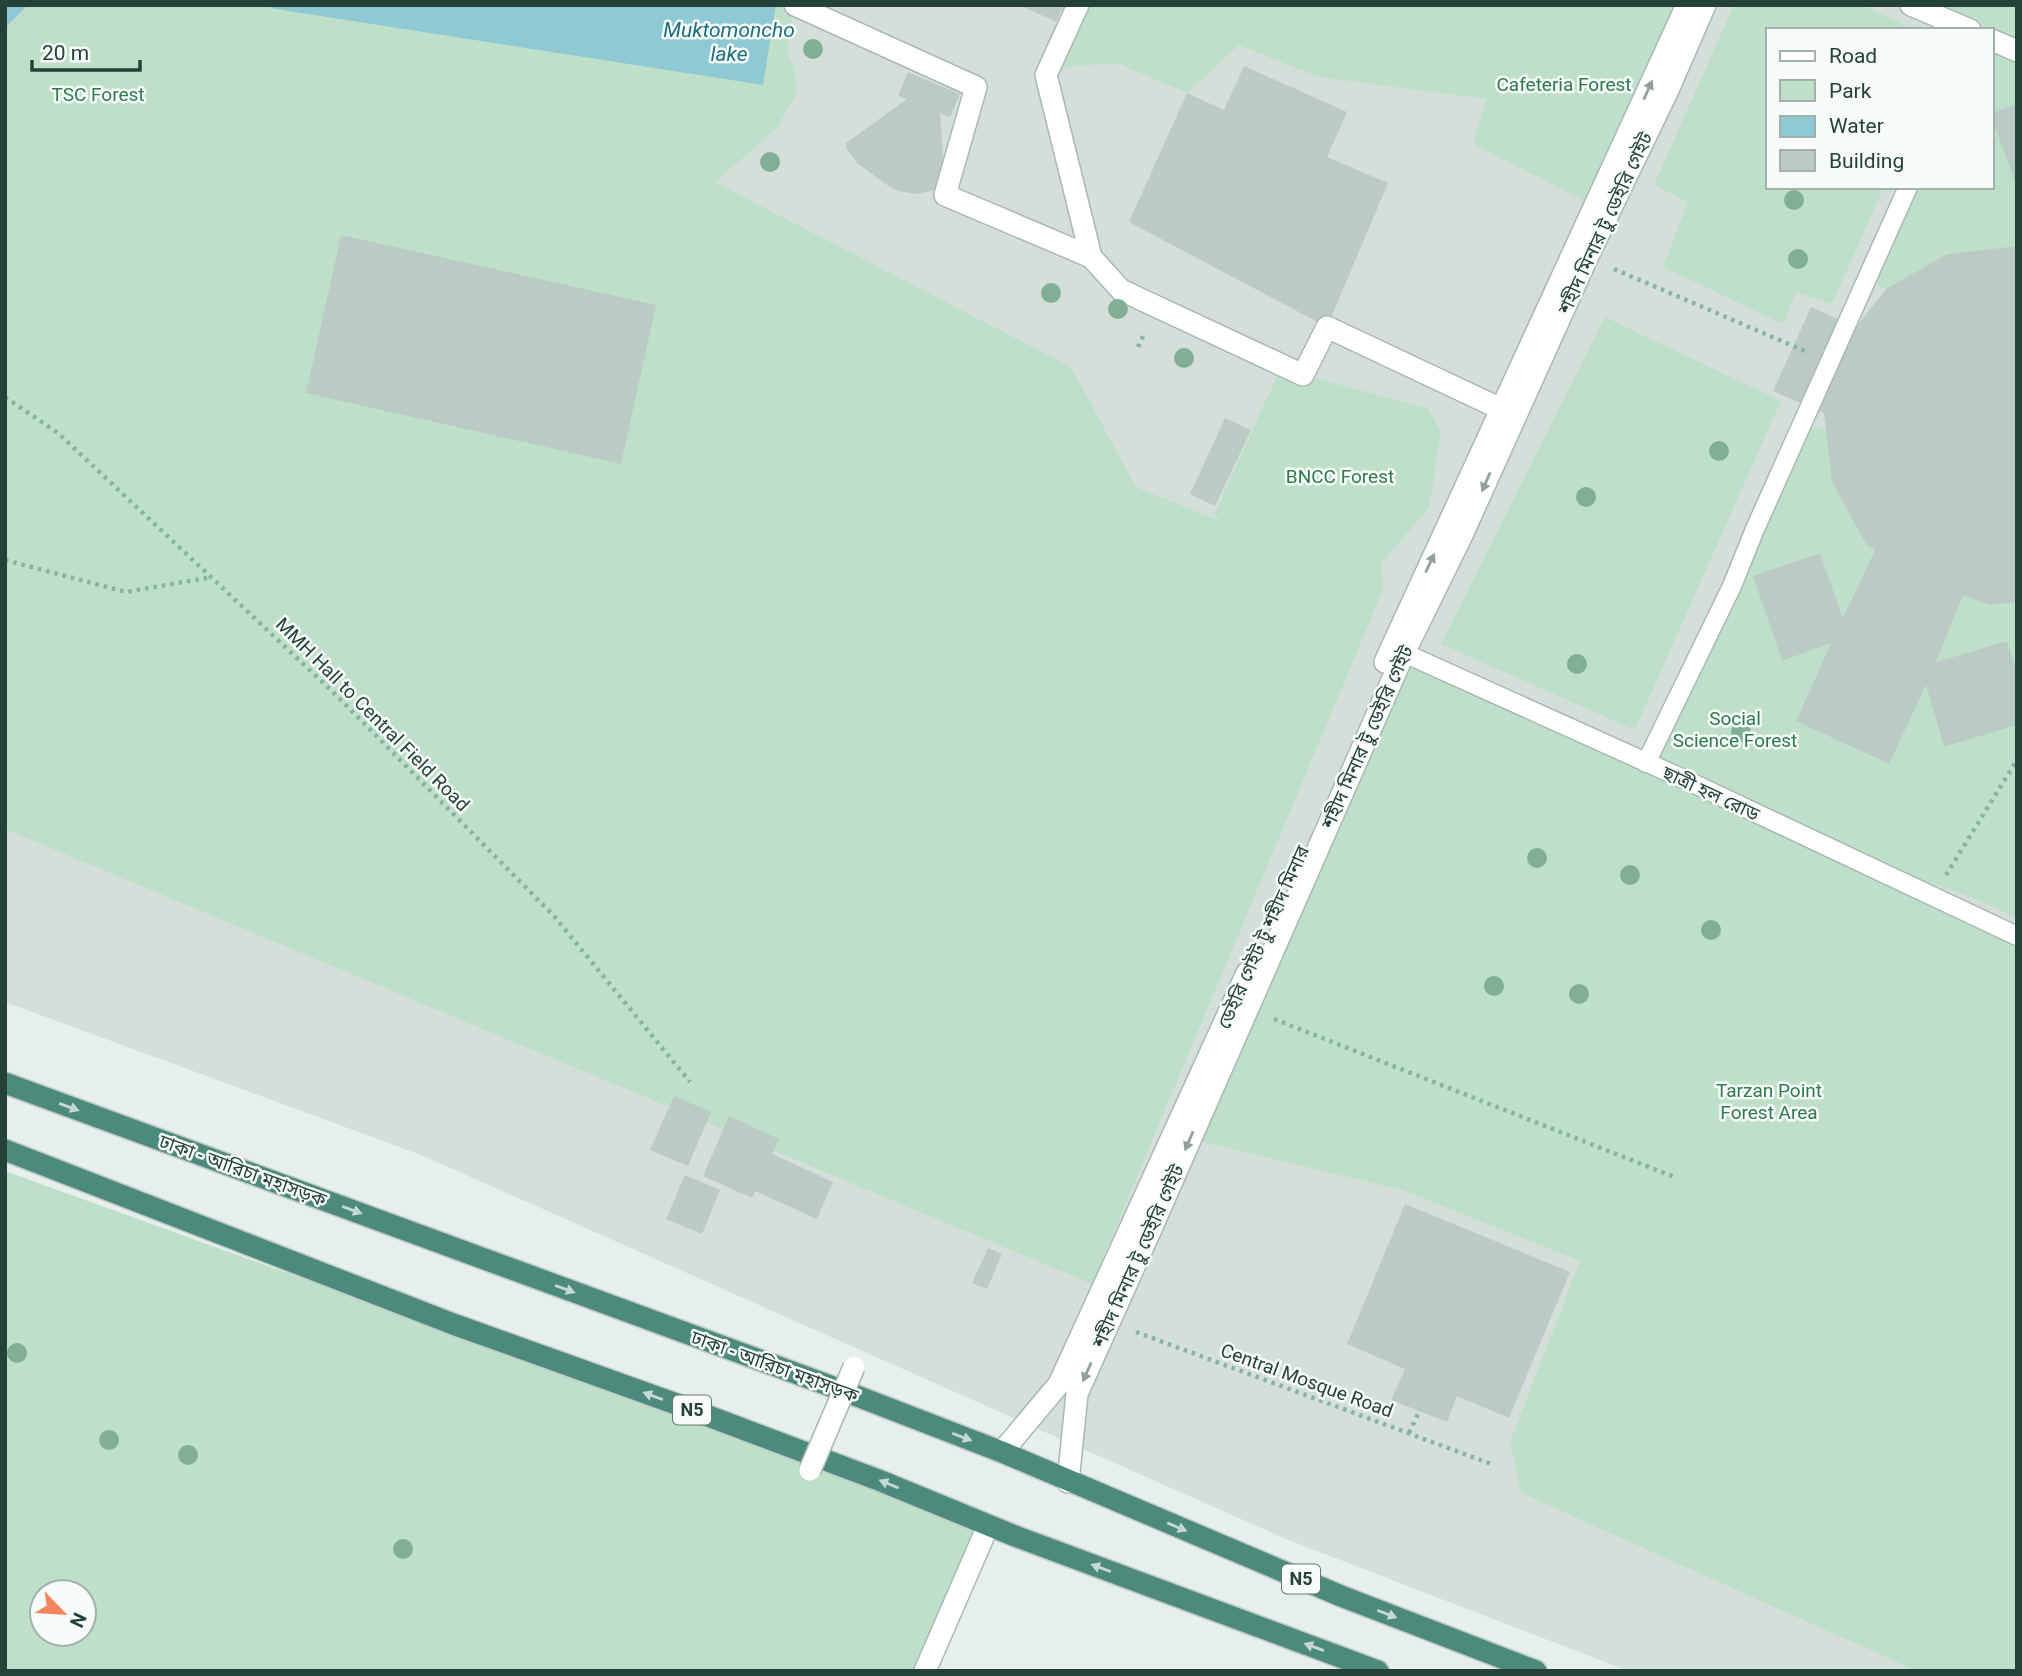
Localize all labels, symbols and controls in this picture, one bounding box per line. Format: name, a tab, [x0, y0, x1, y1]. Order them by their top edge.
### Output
water label: Muktomoncho lake	[663, 18, 795, 66]
scale bar	[32, 28, 140, 72]
legend	[1766, 28, 1994, 189]
text: 20 m	[42, 41, 89, 65]
text: Road	[1829, 44, 1877, 68]
park label: Cafeteria Forest	[1496, 73, 1632, 96]
text: Park	[1829, 79, 1872, 103]
one-way arrow	[1642, 80, 1654, 100]
park label: TSC Forest	[51, 83, 145, 106]
text: Water	[1829, 114, 1884, 138]
street label: শহীদ মিনার টু ডেইরি গেইট	[1553, 128, 1658, 319]
text: Building	[1829, 149, 1904, 173]
park label: BNCC Forest	[1286, 465, 1394, 488]
one-way arrow	[1480, 472, 1492, 492]
one-way arrow	[1424, 553, 1436, 573]
street label: MMH Hall to Central Field Road	[271, 613, 474, 816]
street label: শহীদ মিনার টু ডেইরি গেইট	[1316, 641, 1419, 833]
park label: Social Science Forest	[1673, 707, 1797, 752]
street label: ছাত্রী হল রোড	[1658, 761, 1763, 826]
street label: ডেইরি গেইট টু শহীদ মিনার	[1213, 841, 1315, 1032]
park label: Tarzan Point Forest Area	[1716, 1079, 1822, 1124]
one-way arrow	[59, 1101, 80, 1112]
street label: ঢাকা - আরিচা মহাসড়ক	[155, 1129, 330, 1212]
one-way arrow	[1183, 1131, 1195, 1151]
street label: শহীদ মিনার টু ডেইরি গেইট	[1087, 1160, 1190, 1352]
one-way arrow	[341, 1205, 362, 1216]
one-way arrow	[555, 1284, 576, 1295]
street label: ঢাকা - আরিচা মহাসড়ক	[687, 1325, 862, 1408]
street label: Central Mosque Road	[1217, 1339, 1396, 1422]
one-way arrow	[1081, 1361, 1092, 1382]
one-way arrow	[643, 1390, 664, 1401]
road number: N5	[673, 1395, 711, 1424]
one-way arrow	[952, 1431, 973, 1442]
one-way arrow	[878, 1479, 899, 1490]
one-way arrow	[1166, 1522, 1187, 1533]
one-way arrow	[1090, 1562, 1111, 1573]
road number: N5	[1282, 1564, 1320, 1594]
north arrow	[28, 1578, 98, 1648]
one-way arrow	[1377, 1608, 1398, 1619]
text: N	[65, 1609, 91, 1631]
one-way arrow	[1304, 1641, 1325, 1652]

